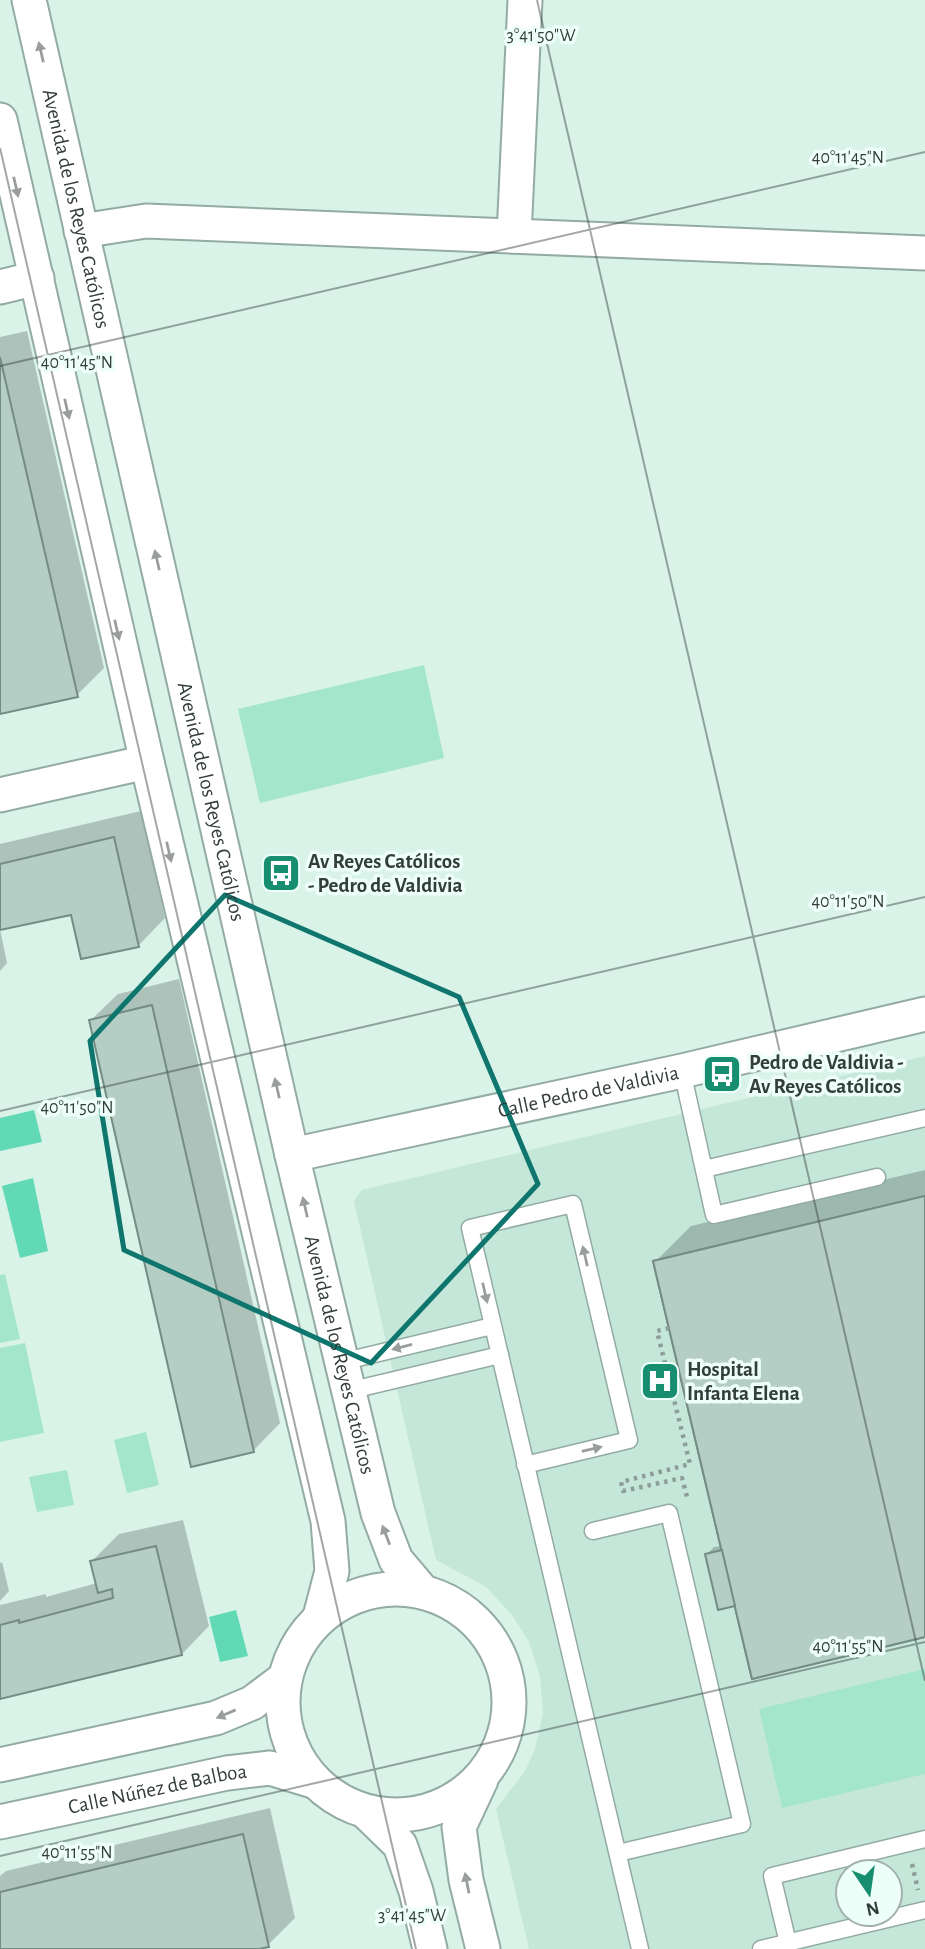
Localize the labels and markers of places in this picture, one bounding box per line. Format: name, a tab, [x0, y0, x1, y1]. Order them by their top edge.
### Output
place label: Av Reyes Católicos - Pedro de Valdivia	[308, 851, 463, 896]
bus stop icon: Av Reyes Católicos - Pedro de Valdivia	[260, 852, 302, 894]
place label: Pedro de Valdivia - Av Reyes Católicos	[749, 1052, 904, 1097]
bus stop icon: Pedro de Valdivia - Av Reyes Católicos	[701, 1053, 743, 1095]
place label: Hospital Infanta Elena	[687, 1359, 800, 1404]
hospital icon: Hospital Infanta Elena	[639, 1360, 681, 1402]

